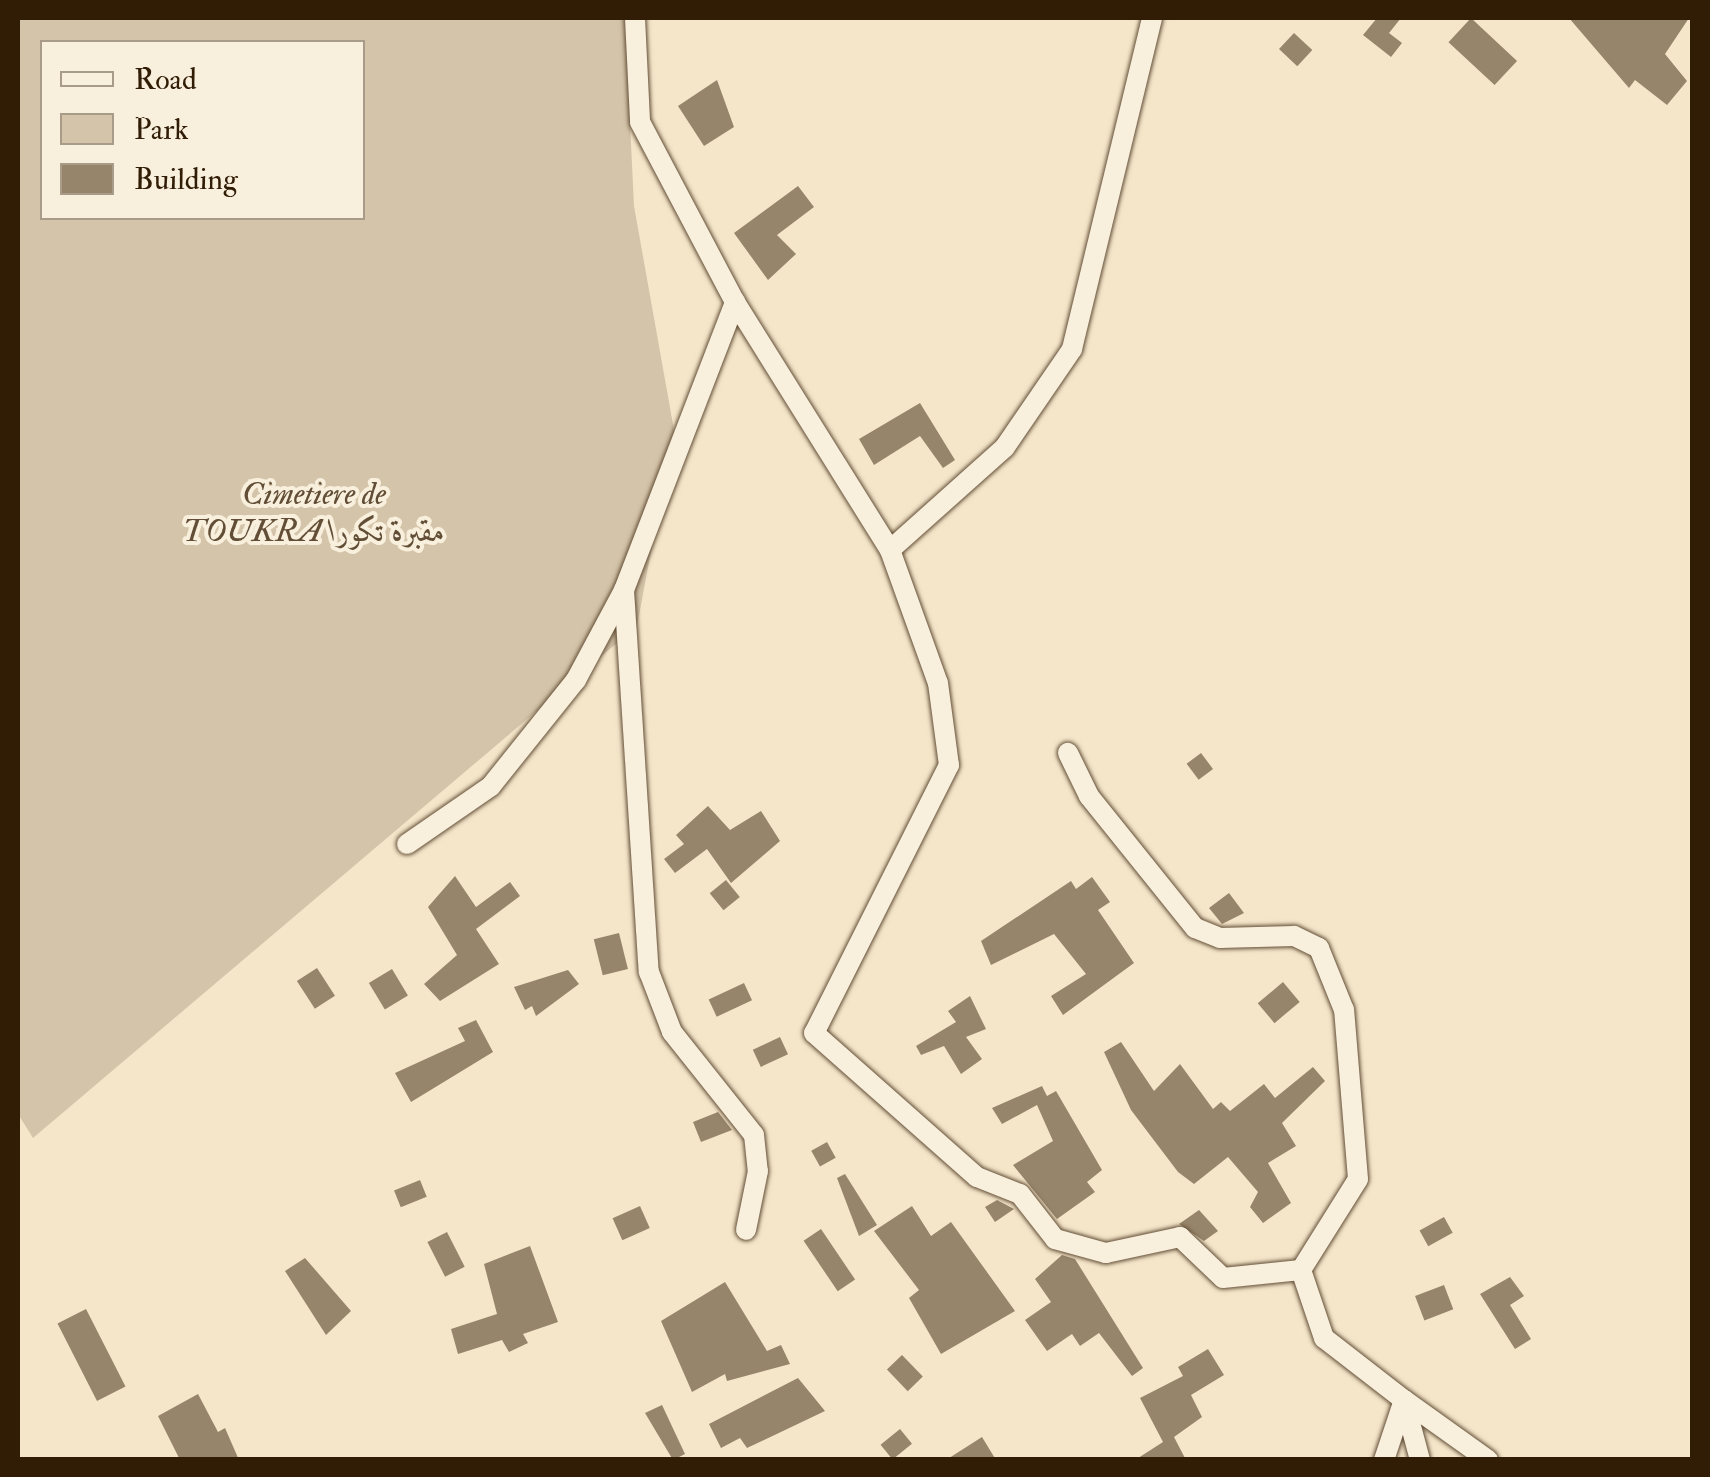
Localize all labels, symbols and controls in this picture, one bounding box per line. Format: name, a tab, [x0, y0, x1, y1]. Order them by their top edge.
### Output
legend	[40, 40, 365, 220]
text: Road	[134, 61, 197, 98]
text: Park	[134, 111, 189, 148]
text: Building	[134, 161, 238, 198]
park label: Cimetiere de TOUKRA مقبرة تكورا	[182, 476, 446, 551]

